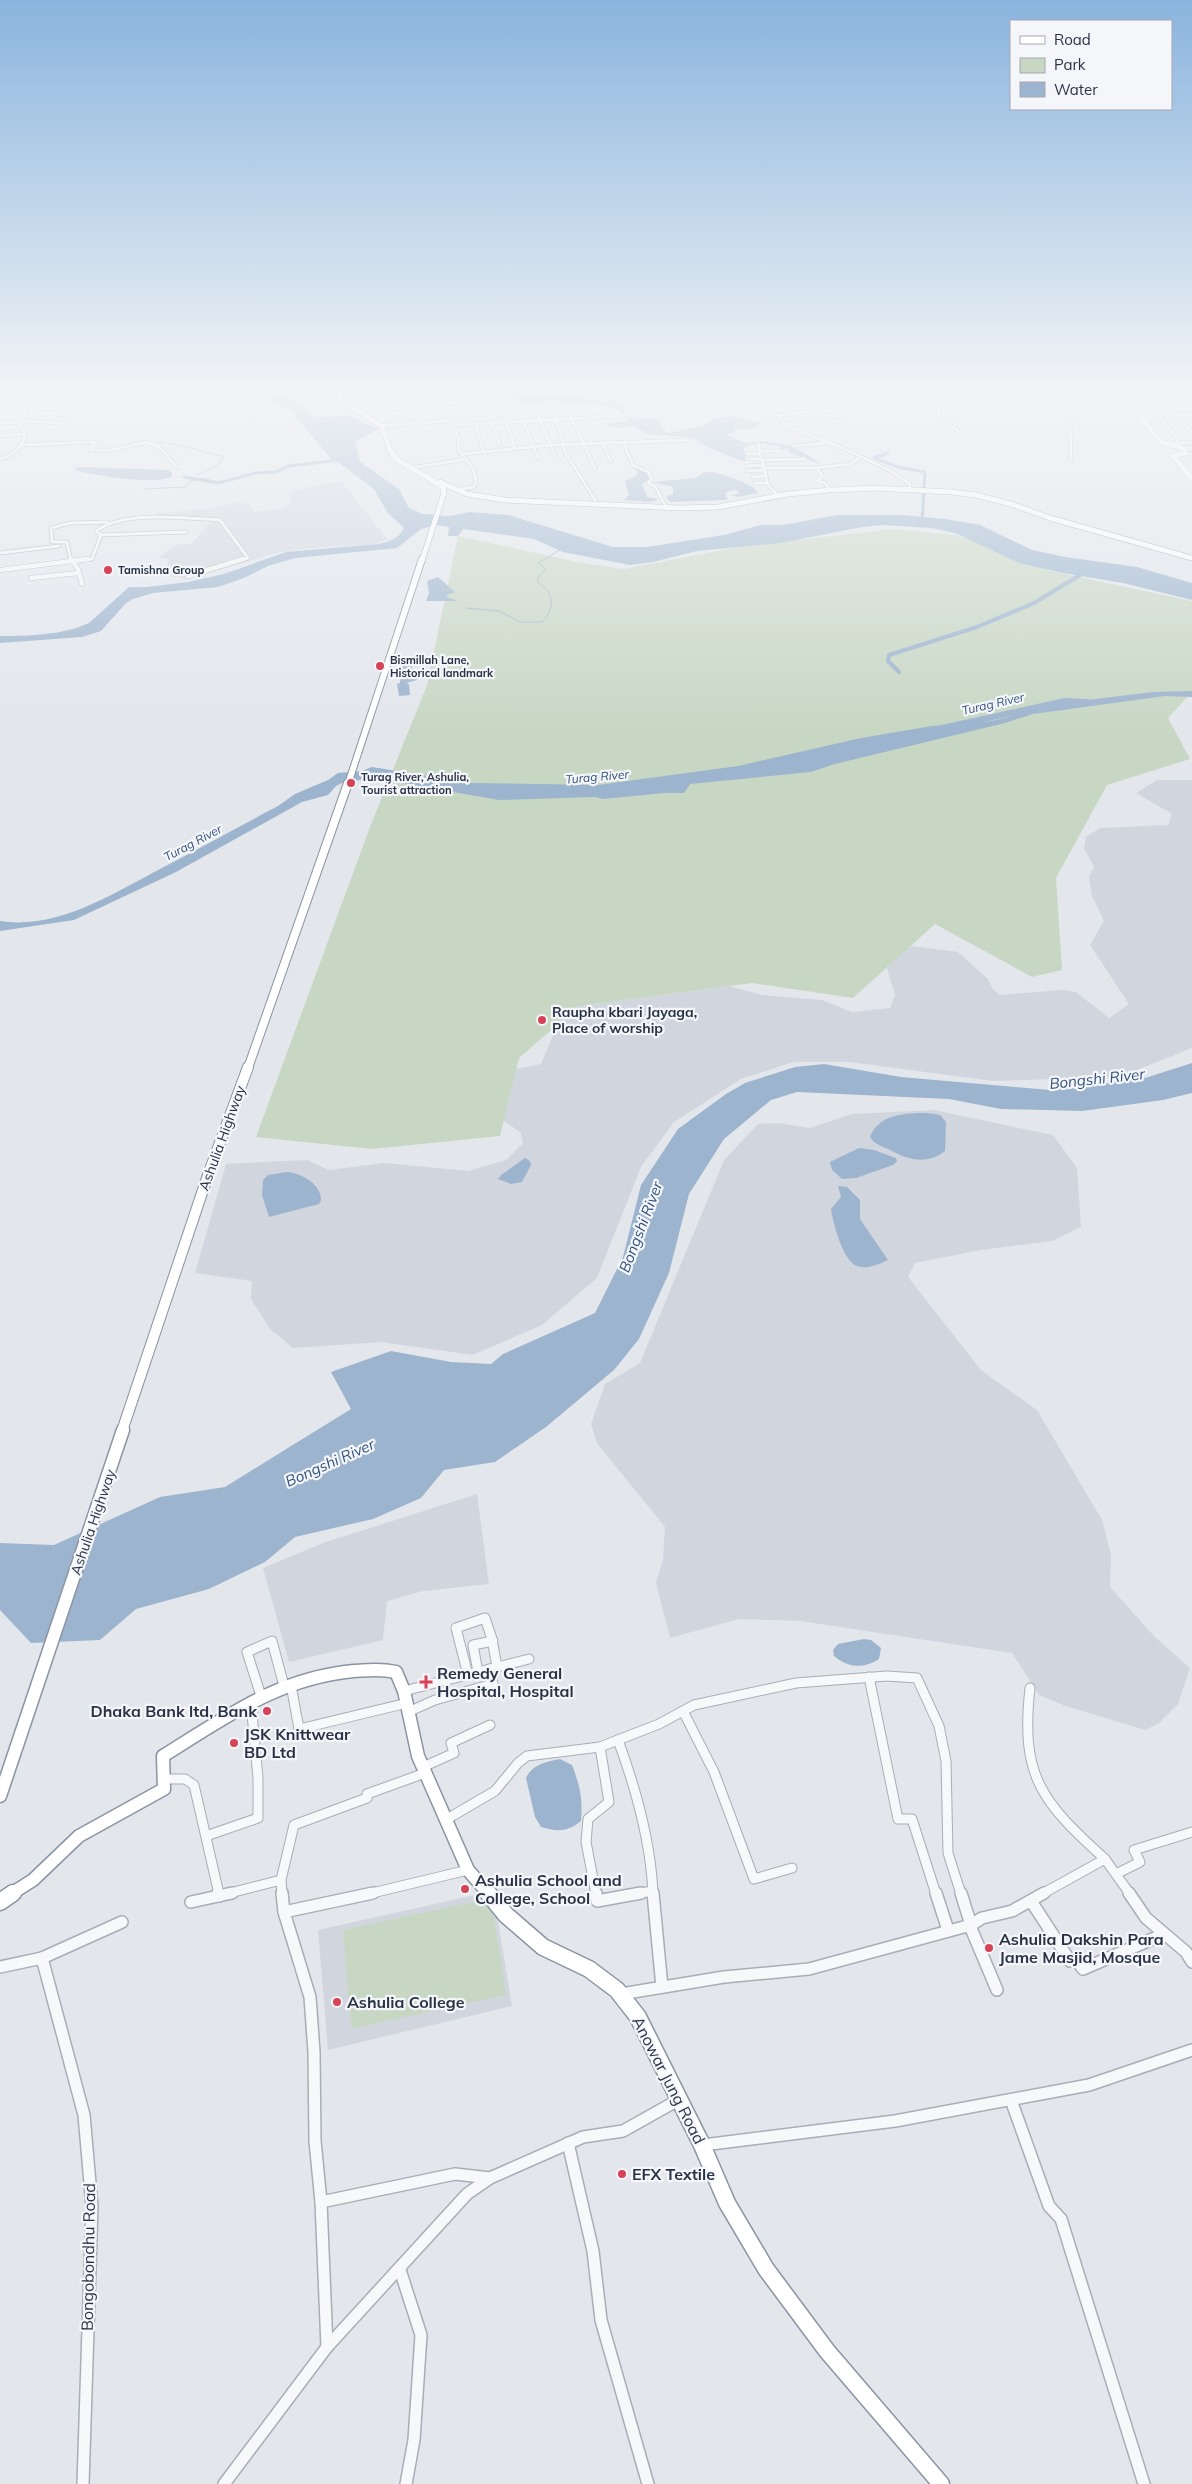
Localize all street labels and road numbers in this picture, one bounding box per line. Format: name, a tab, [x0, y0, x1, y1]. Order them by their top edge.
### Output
street label: Ashulia Highway	[195, 1082, 250, 1193]
street label: Ashulia Highway	[66, 1466, 120, 1577]
street label: Anowar Jung Road	[628, 2013, 710, 2147]
street label: Bongobondhu Road	[77, 2183, 99, 2331]

